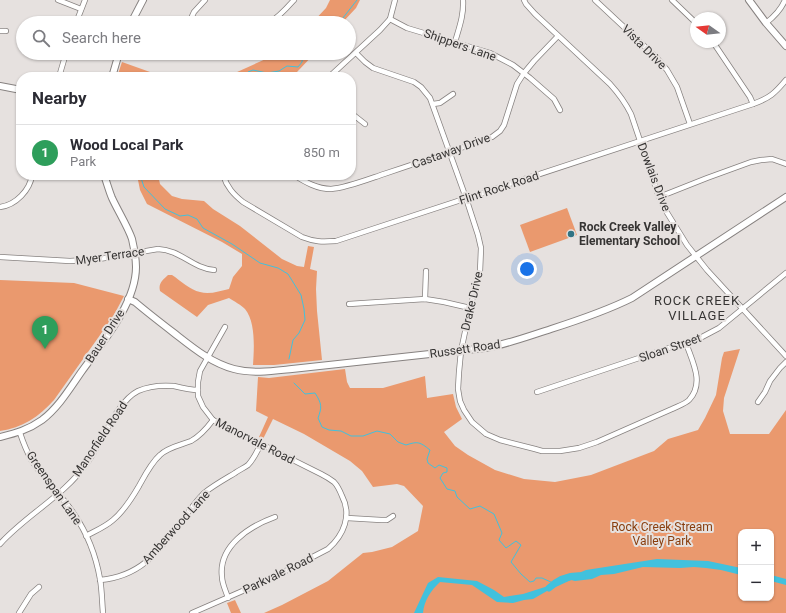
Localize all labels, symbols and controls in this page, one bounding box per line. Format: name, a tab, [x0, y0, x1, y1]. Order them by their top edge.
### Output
north arrow	[690, 12, 726, 48]
search box	[16, 16, 356, 60]
street label: Vista Drive	[619, 22, 669, 72]
street label: Shippers Lane	[422, 26, 498, 64]
icon: search	[30, 27, 52, 49]
text: Search here	[62, 29, 141, 47]
text: Nearby	[32, 88, 87, 108]
street label: Castaway Drive	[410, 130, 492, 172]
text: Wood Local Park	[70, 136, 183, 154]
street label: Dowlais Drive	[635, 141, 673, 213]
text: 1	[41, 145, 49, 160]
text: 850 m	[303, 145, 340, 160]
text: Park	[70, 154, 96, 169]
street label: Flint Rock Road	[457, 169, 541, 207]
place label: Rock Creek Valley Elementary School	[579, 220, 680, 248]
marker: Rock Creek Valley Elementary School	[566, 229, 576, 239]
street label: Myer Terrace	[75, 244, 145, 268]
your location	[517, 259, 537, 279]
street label: Drake Drive	[458, 270, 486, 332]
district label: ROCK CREEK VILLAGE	[654, 293, 740, 323]
street label: Bauer Drive	[83, 307, 127, 365]
pin: 1	[32, 316, 58, 349]
street label: Sloan Street	[637, 331, 703, 365]
street label: Russett Road	[429, 337, 501, 361]
street label: Manorfield Road	[70, 399, 130, 479]
street label: Manorvale Road	[213, 415, 297, 467]
street label: Greenspan Lane	[23, 449, 85, 527]
street label: Amberwood Lane	[139, 487, 213, 567]
park label: Rock Creek Stream Valley Park	[611, 520, 713, 548]
map controls	[738, 529, 774, 601]
button: +	[738, 529, 774, 565]
street label: Parkvale Road	[241, 551, 315, 597]
button: −	[738, 565, 774, 601]

